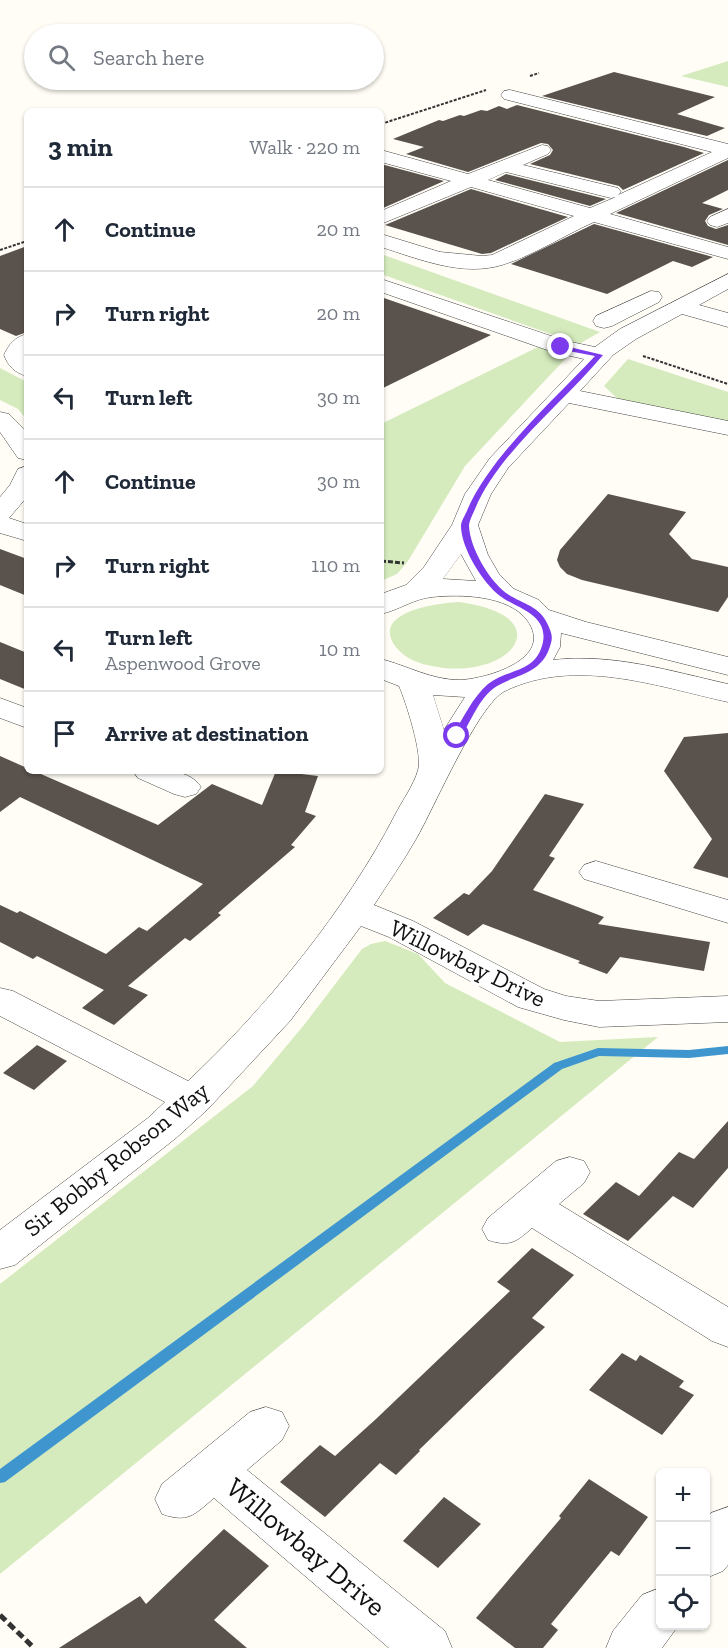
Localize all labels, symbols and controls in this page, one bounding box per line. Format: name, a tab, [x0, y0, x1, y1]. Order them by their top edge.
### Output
search box	[24, 24, 384, 90]
icon: search	[45, 41, 78, 74]
text: Search here	[93, 44, 204, 71]
text: 3 min	[48, 131, 113, 163]
text: Walk · 220 m	[249, 135, 360, 159]
icon: ahead	[48, 213, 81, 246]
text: Continue	[105, 216, 196, 243]
text: 20 m	[316, 217, 360, 241]
icon: right	[48, 297, 81, 330]
text: Turn right	[105, 300, 209, 327]
text: 20 m	[316, 301, 360, 325]
route end	[547, 333, 573, 359]
icon: left	[48, 381, 81, 414]
text: Turn left	[105, 384, 192, 411]
text: 30 m	[317, 385, 360, 409]
icon: ahead	[48, 465, 81, 498]
text: Continue	[105, 468, 196, 495]
text: 30 m	[317, 469, 360, 493]
icon: right	[48, 549, 81, 582]
text: Turn right	[105, 552, 209, 579]
text: 110 m	[311, 553, 360, 577]
text: Turn left	[105, 624, 192, 651]
icon: left	[48, 633, 81, 666]
text: 10 m	[319, 637, 360, 661]
text: Aspenwood Grove	[105, 651, 261, 675]
icon: arrive	[48, 717, 81, 750]
text: Arrive at destination	[105, 720, 308, 747]
route start	[443, 722, 469, 748]
street label: Willowbay Drive	[385, 913, 551, 1013]
street label: Sir Bobby Robson Way	[18, 1075, 215, 1242]
map controls	[656, 1468, 710, 1630]
button: +	[656, 1468, 710, 1522]
street label: Willowbay Drive	[220, 1471, 392, 1623]
button: −	[656, 1522, 710, 1576]
button: locate	[656, 1576, 710, 1630]

